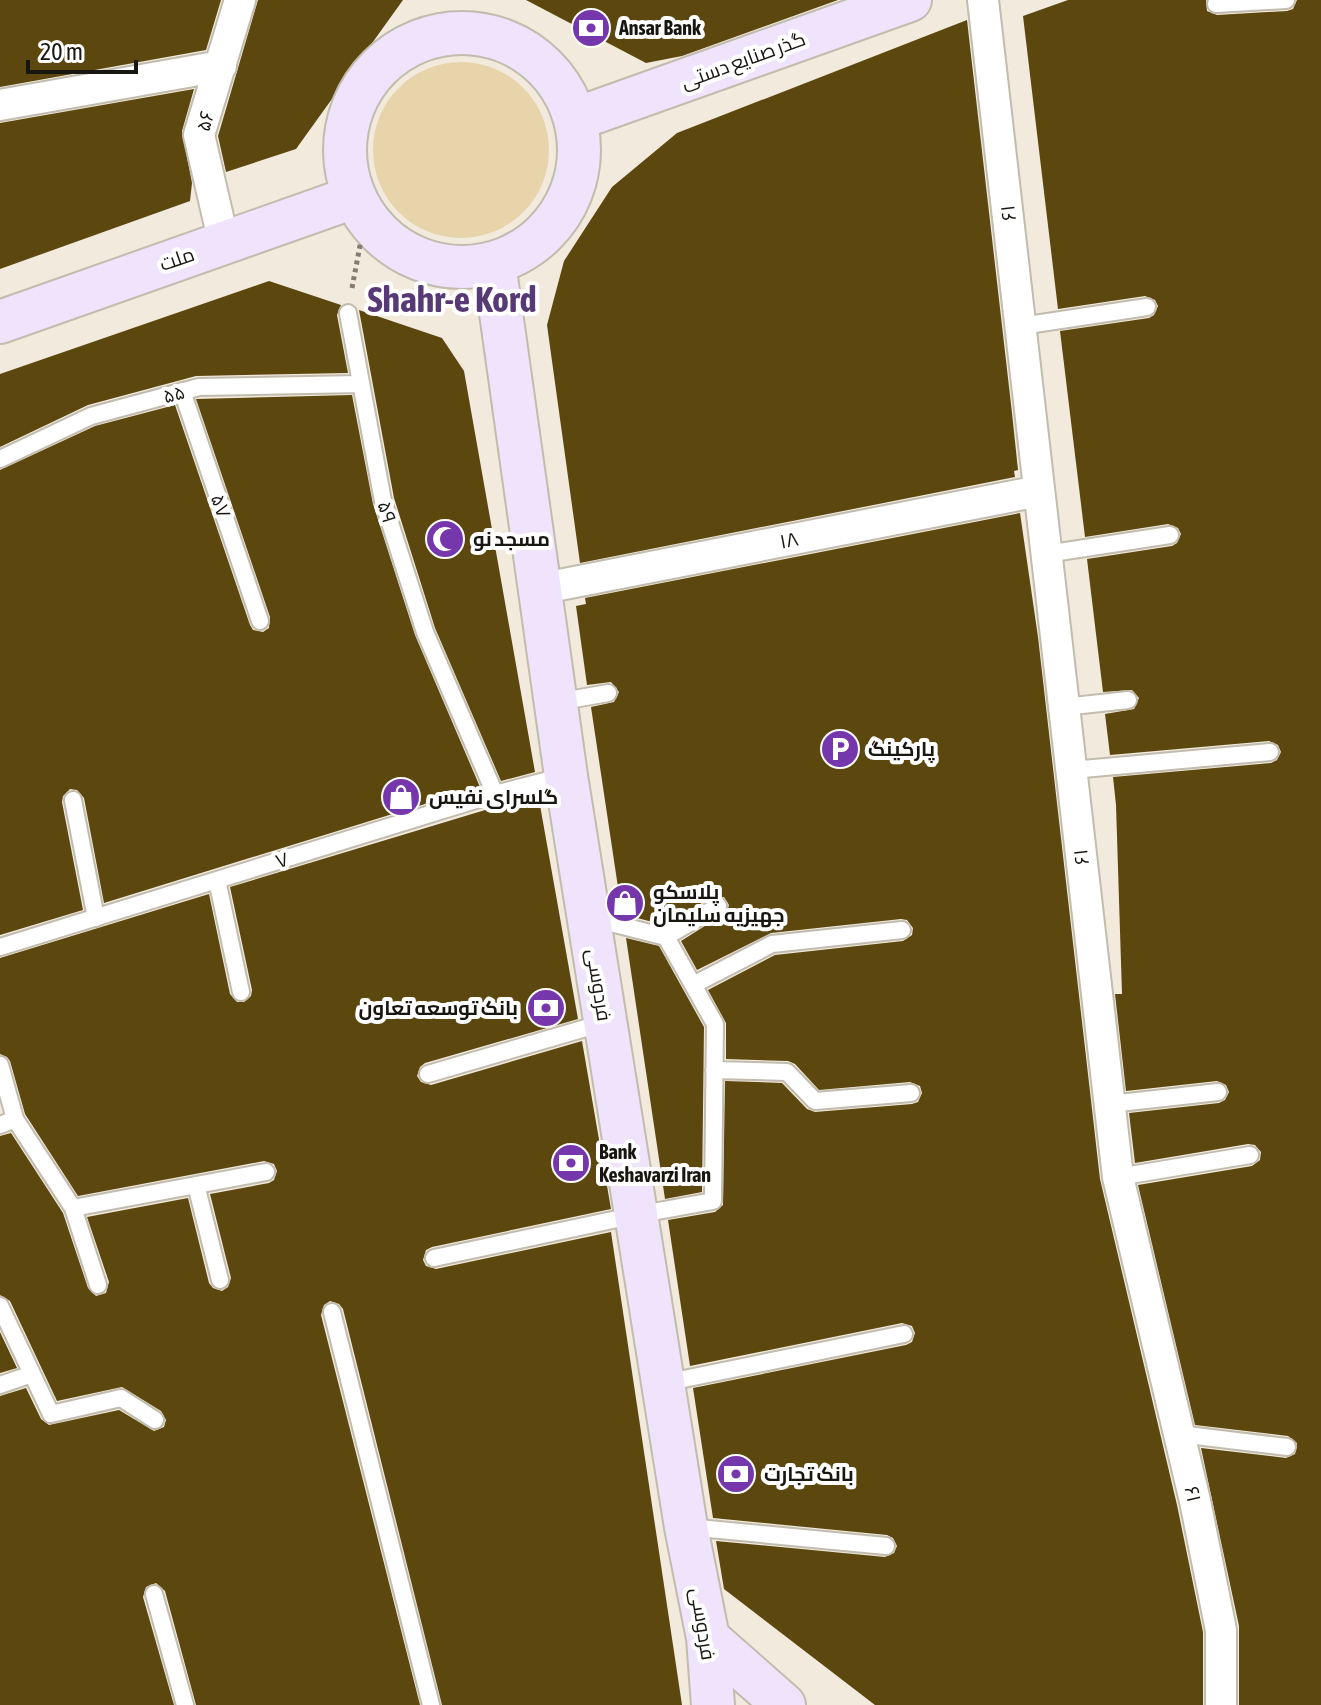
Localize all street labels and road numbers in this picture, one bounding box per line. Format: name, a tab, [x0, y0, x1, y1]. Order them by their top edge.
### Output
street label: گذر صنایع دستی	[677, 26, 809, 96]
street label: ۵۶	[191, 108, 218, 134]
street label: ۶۱	[995, 204, 1020, 222]
street label: ملت	[156, 242, 197, 275]
street label: ۵۵	[160, 380, 187, 407]
street label: ۵۷	[207, 491, 236, 521]
street label: ۵۹	[373, 498, 402, 525]
street label: ۱۸	[778, 526, 800, 553]
street label: ۷	[273, 847, 291, 872]
street label: ۶۱	[1068, 848, 1093, 866]
street label: فردوسی	[580, 947, 617, 1023]
street label: ۶۱	[1181, 1484, 1206, 1504]
street label: فردوسی	[684, 1586, 721, 1662]

